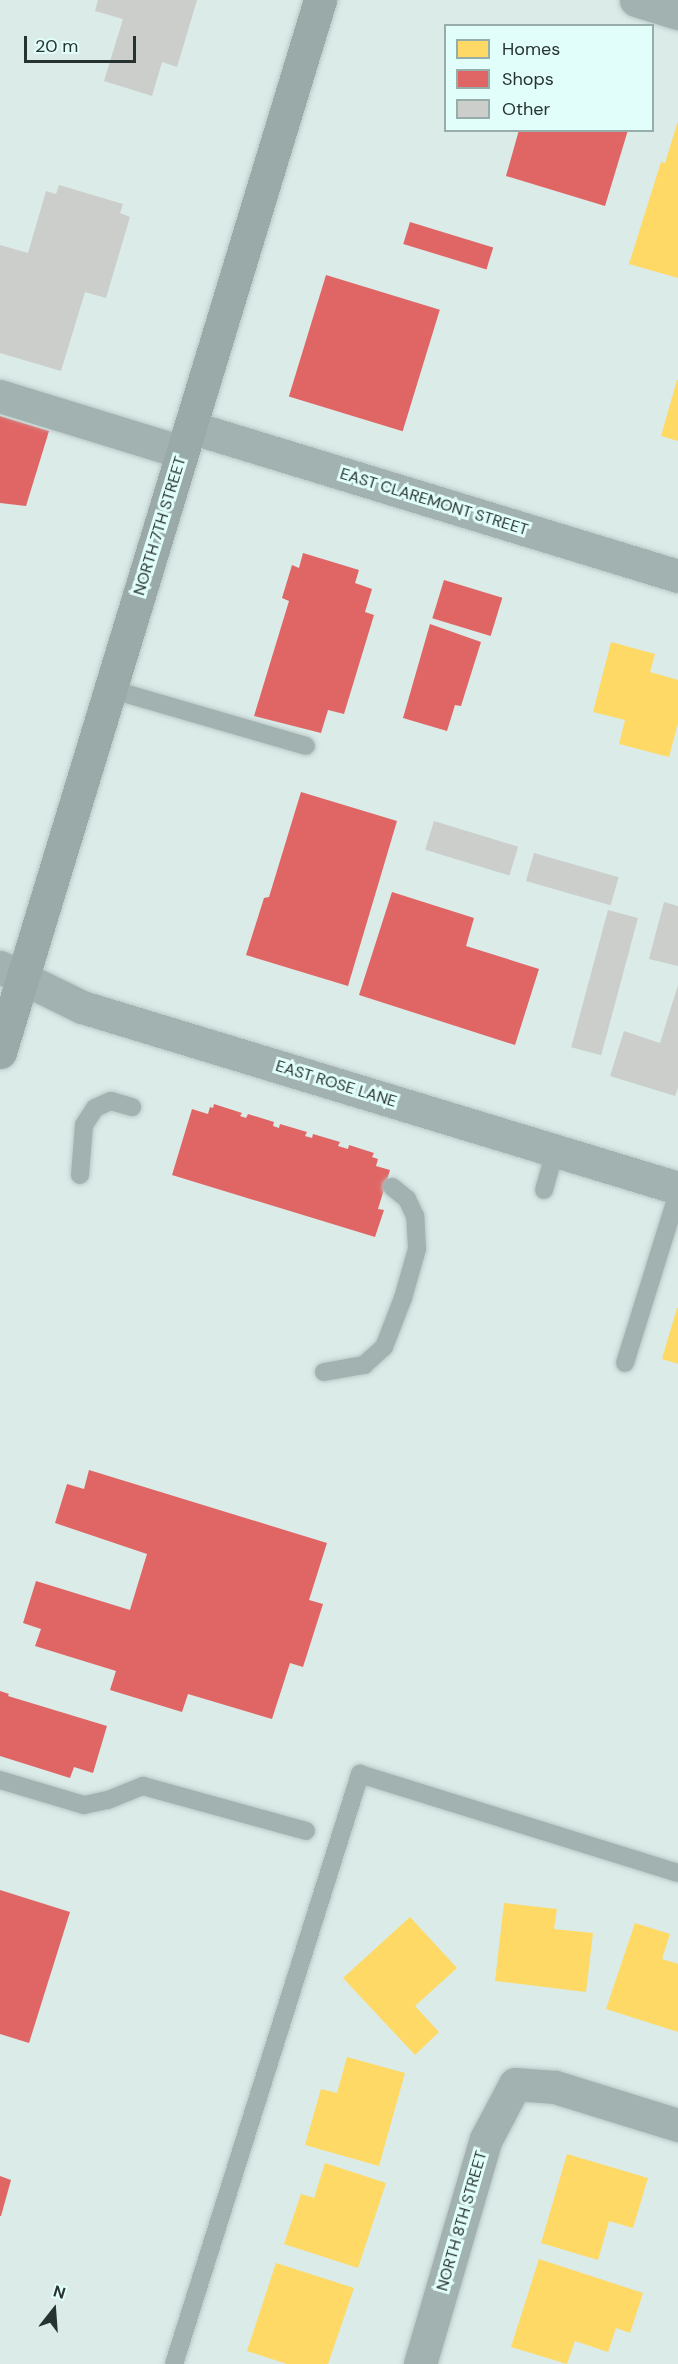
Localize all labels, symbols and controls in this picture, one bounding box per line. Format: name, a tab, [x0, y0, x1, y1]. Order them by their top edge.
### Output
scale bar	[27, 24, 140, 62]
legend	[444, 24, 654, 132]
text: 20 m	[35, 34, 78, 58]
text: Homes	[502, 37, 560, 61]
text: Shops	[502, 67, 554, 91]
text: Other	[502, 97, 550, 121]
street label: NORTH 7TH STREET	[130, 454, 190, 598]
street label: EAST CLAREMONT STREET	[338, 464, 530, 540]
street label: EAST ROSE LANE	[273, 1056, 399, 1112]
street label: NORTH 8TH STREET	[433, 2149, 491, 2293]
north arrow	[24, 2280, 84, 2340]
text: N	[51, 2281, 68, 2304]

